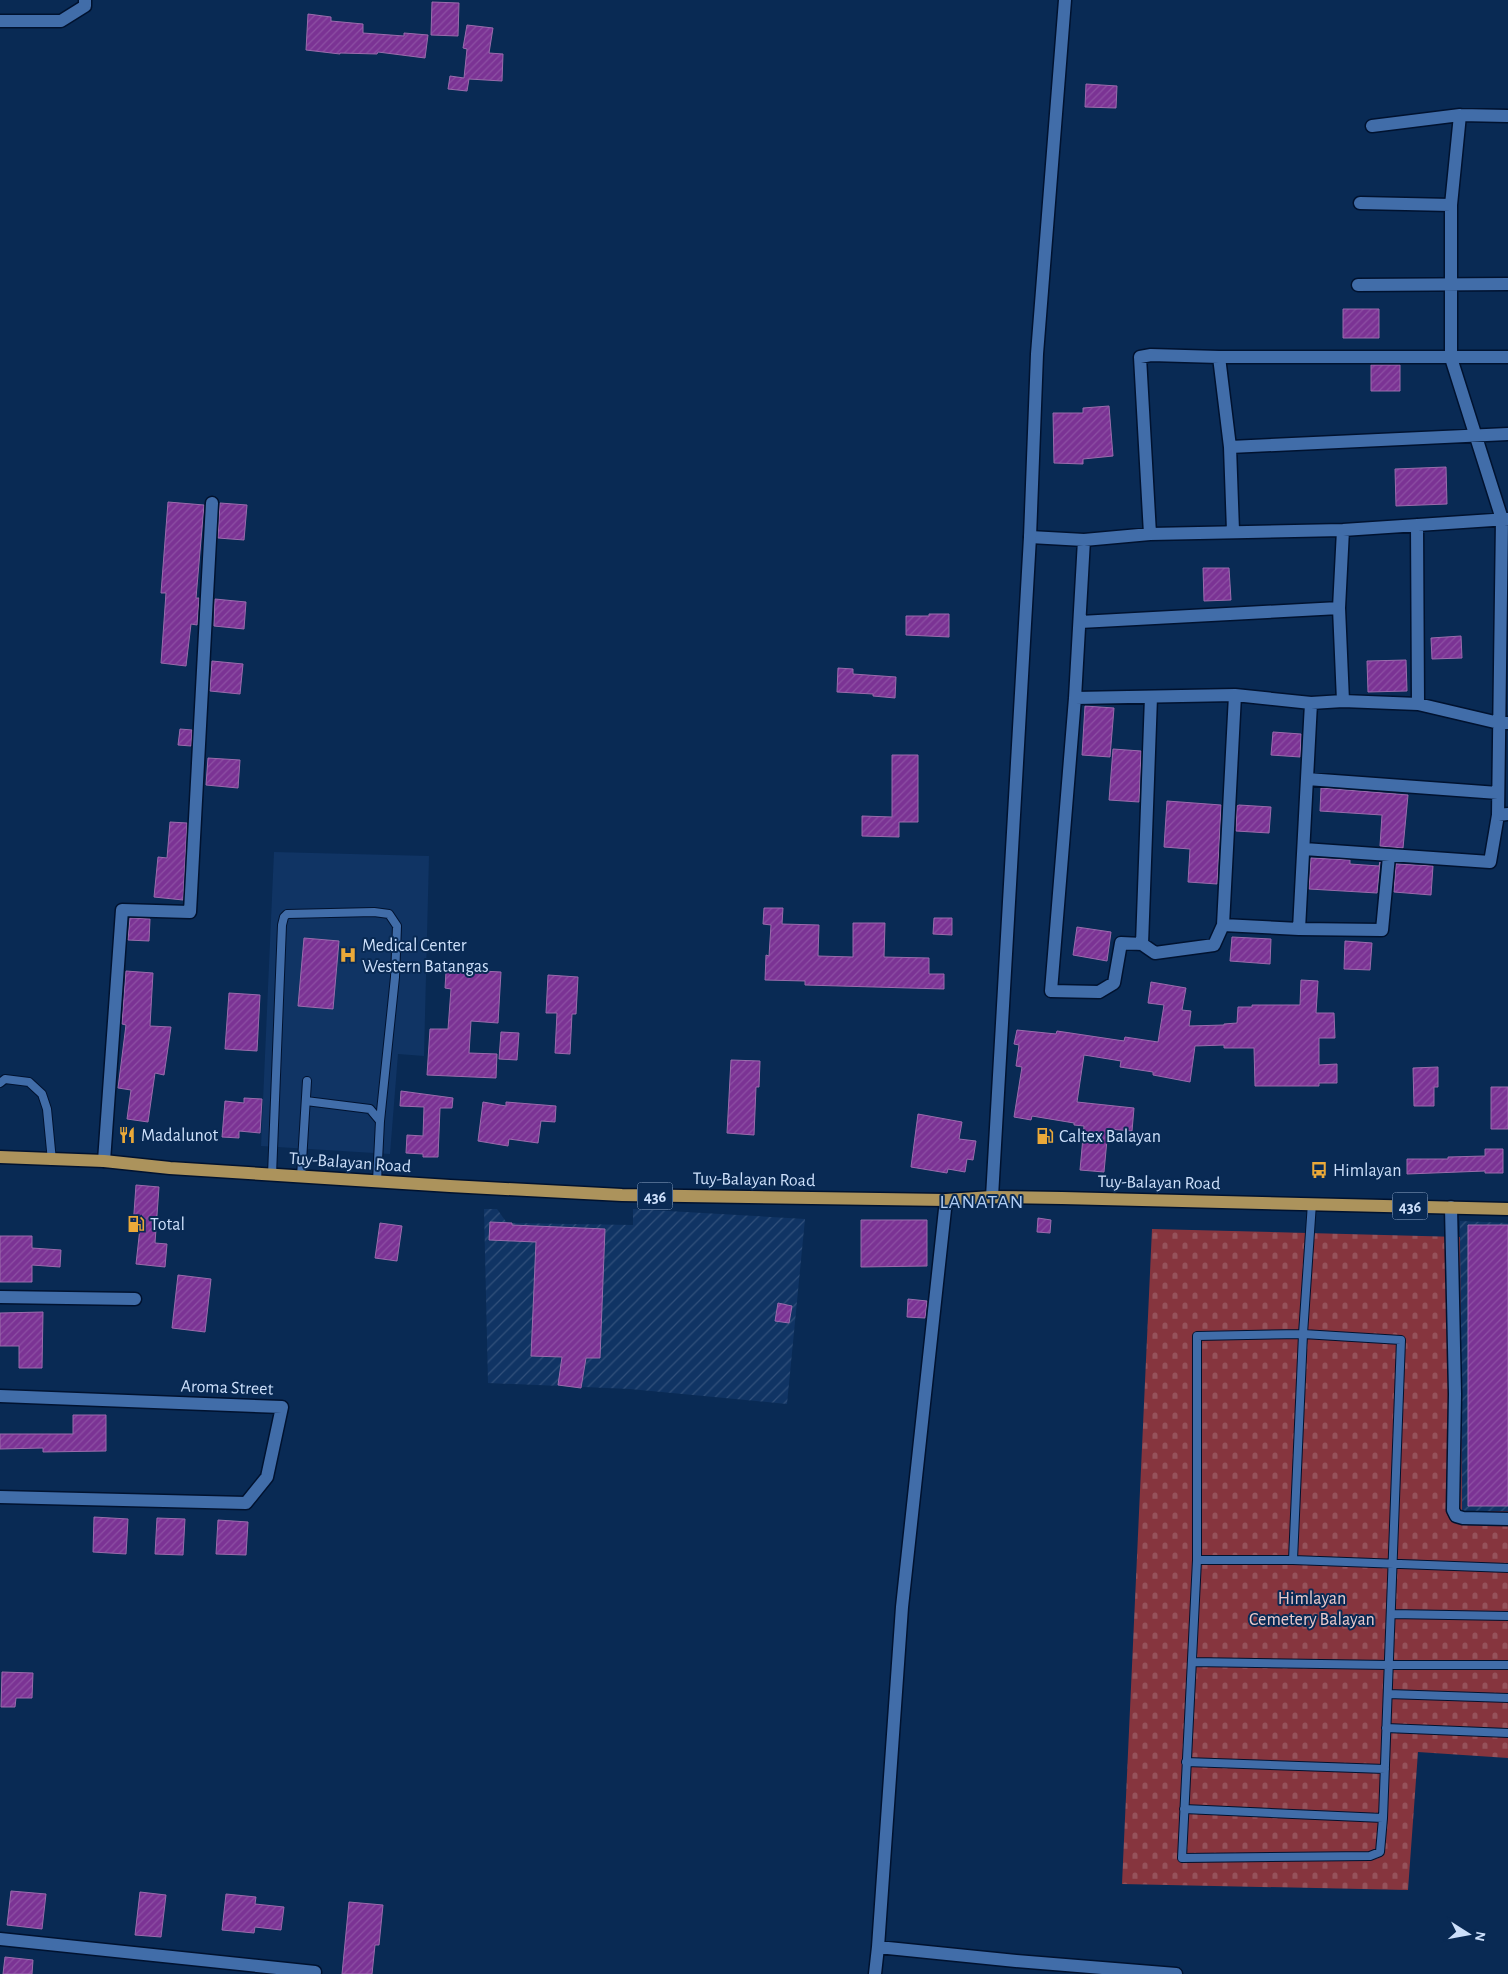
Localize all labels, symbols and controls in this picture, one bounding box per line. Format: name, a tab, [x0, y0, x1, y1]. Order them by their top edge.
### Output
place label: Medical Center Western Batangas	[362, 937, 489, 976]
hospital icon: Medical Center Western Batangas	[338, 945, 358, 965]
restaurant icon: Madalunot	[117, 1125, 137, 1145]
fuel station icon: Caltex Balayan	[1035, 1126, 1055, 1146]
place label: Madalunot	[141, 1127, 219, 1145]
place label: Caltex Balayan	[1059, 1128, 1161, 1146]
street label: Tuy-Balayan Road	[288, 1150, 412, 1176]
bus stop icon: Himlayan	[1309, 1160, 1329, 1180]
place label: Himlayan	[1333, 1162, 1401, 1180]
street label: Tuy-Balayan Road	[692, 1170, 815, 1190]
street label: Tuy-Balayan Road	[1097, 1173, 1220, 1193]
road number: 436	[638, 1182, 672, 1210]
district label: LANATAN	[940, 1192, 1024, 1212]
road number: 436	[1392, 1192, 1428, 1220]
fuel station icon: Total	[126, 1214, 146, 1234]
place label: Total	[150, 1216, 185, 1234]
street label: Aroma Street	[180, 1377, 274, 1399]
park label: Himlayan Cemetery Balayan	[1249, 1590, 1375, 1629]
north arrow	[1443, 1909, 1493, 1959]
text: N	[1472, 1930, 1488, 1942]

